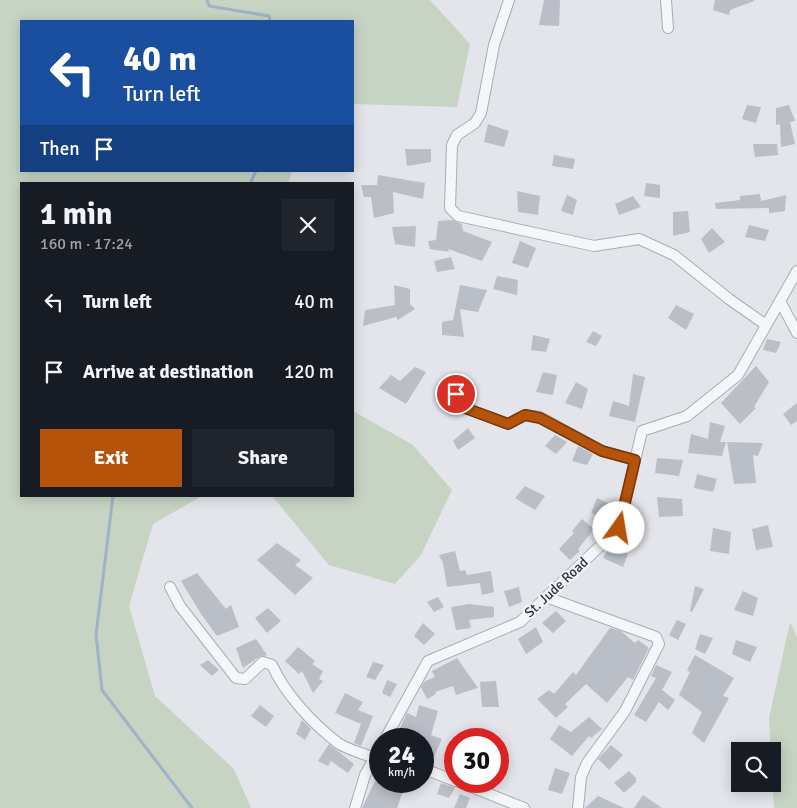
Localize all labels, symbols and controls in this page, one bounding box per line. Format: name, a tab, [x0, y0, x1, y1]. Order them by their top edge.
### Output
text: 40 m	[123, 37, 197, 80]
icon: left	[40, 40, 105, 105]
text: Turn left	[123, 80, 201, 107]
icon: arrive	[90, 135, 118, 163]
text: Then	[40, 137, 80, 161]
text: 1 min	[40, 196, 112, 233]
button: close	[282, 199, 334, 251]
text: 160 m · 17:24	[40, 234, 133, 254]
icon: left	[40, 288, 68, 316]
text: Turn left	[83, 290, 152, 314]
text: 40 m	[294, 290, 334, 314]
icon: arrive	[40, 358, 68, 386]
text: Arrive at destination	[83, 360, 254, 384]
text: 120 m	[284, 360, 334, 384]
pin	[435, 373, 477, 415]
icon: arrive	[442, 380, 470, 408]
button: Exit	[40, 429, 182, 487]
button: Share	[192, 429, 334, 487]
position arrow	[592, 501, 644, 553]
street label: St. Jude Road	[521, 554, 592, 621]
speed limit sign: 30	[444, 728, 509, 793]
text: 24	[388, 739, 415, 770]
map controls	[731, 742, 781, 792]
button: search	[731, 742, 781, 792]
text: km/h	[388, 765, 415, 780]

